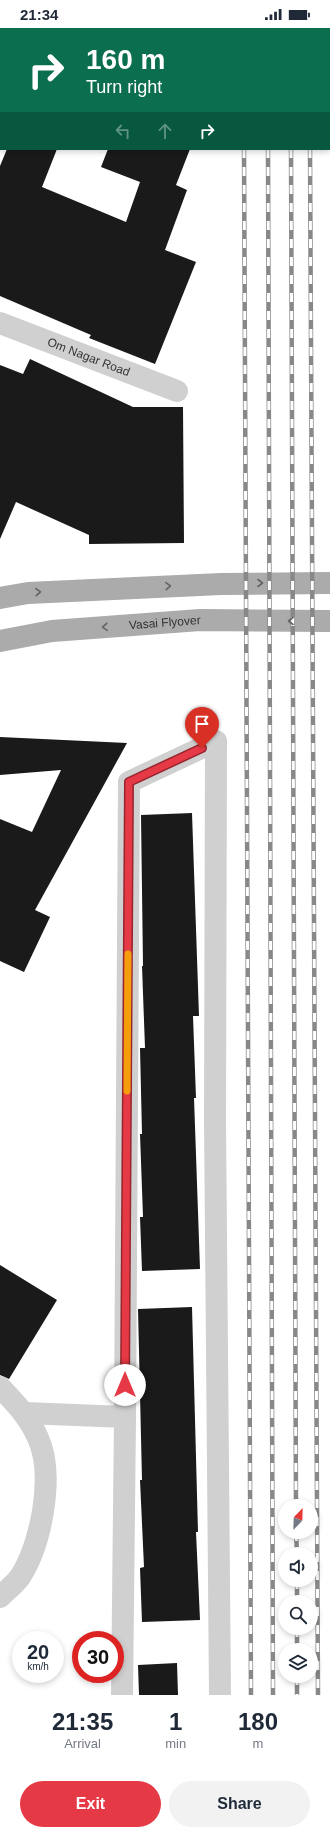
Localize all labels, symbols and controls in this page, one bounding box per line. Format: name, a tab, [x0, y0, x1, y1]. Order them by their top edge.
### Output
text: 21:34	[20, 6, 58, 23]
icon: right	[20, 44, 72, 96]
text: 160 m	[86, 44, 165, 75]
text: Turn right	[86, 77, 162, 97]
icon: left	[112, 120, 134, 142]
icon: ahead	[154, 120, 176, 142]
icon: right	[196, 120, 218, 142]
street label: Om Nagar Road	[45, 335, 132, 379]
one-way arrow	[257, 579, 263, 587]
one-way arrow	[165, 582, 171, 590]
one-way arrow	[35, 588, 41, 597]
street label: Vasai Flyover	[128, 613, 201, 632]
one-way arrow	[288, 617, 294, 625]
one-way arrow	[102, 622, 108, 631]
pin	[185, 707, 219, 748]
icon: arrive	[191, 713, 213, 735]
position arrow	[104, 1364, 146, 1406]
north arrow	[278, 1499, 318, 1539]
map controls	[278, 1499, 318, 1683]
button: sound	[278, 1547, 318, 1587]
button: search	[278, 1595, 318, 1635]
speed limit sign: 30	[72, 1631, 124, 1683]
text: 20	[27, 1641, 49, 1663]
button: layers	[278, 1643, 318, 1683]
text: km/h	[27, 1661, 49, 1672]
text: 21:35	[52, 1708, 113, 1735]
text: 1	[169, 1708, 182, 1735]
text: 180	[238, 1708, 278, 1735]
text: Arrival	[64, 1736, 101, 1751]
text: min	[165, 1736, 186, 1751]
text: m	[253, 1736, 263, 1751]
button: Exit	[20, 1781, 161, 1827]
button: Share	[169, 1781, 310, 1827]

